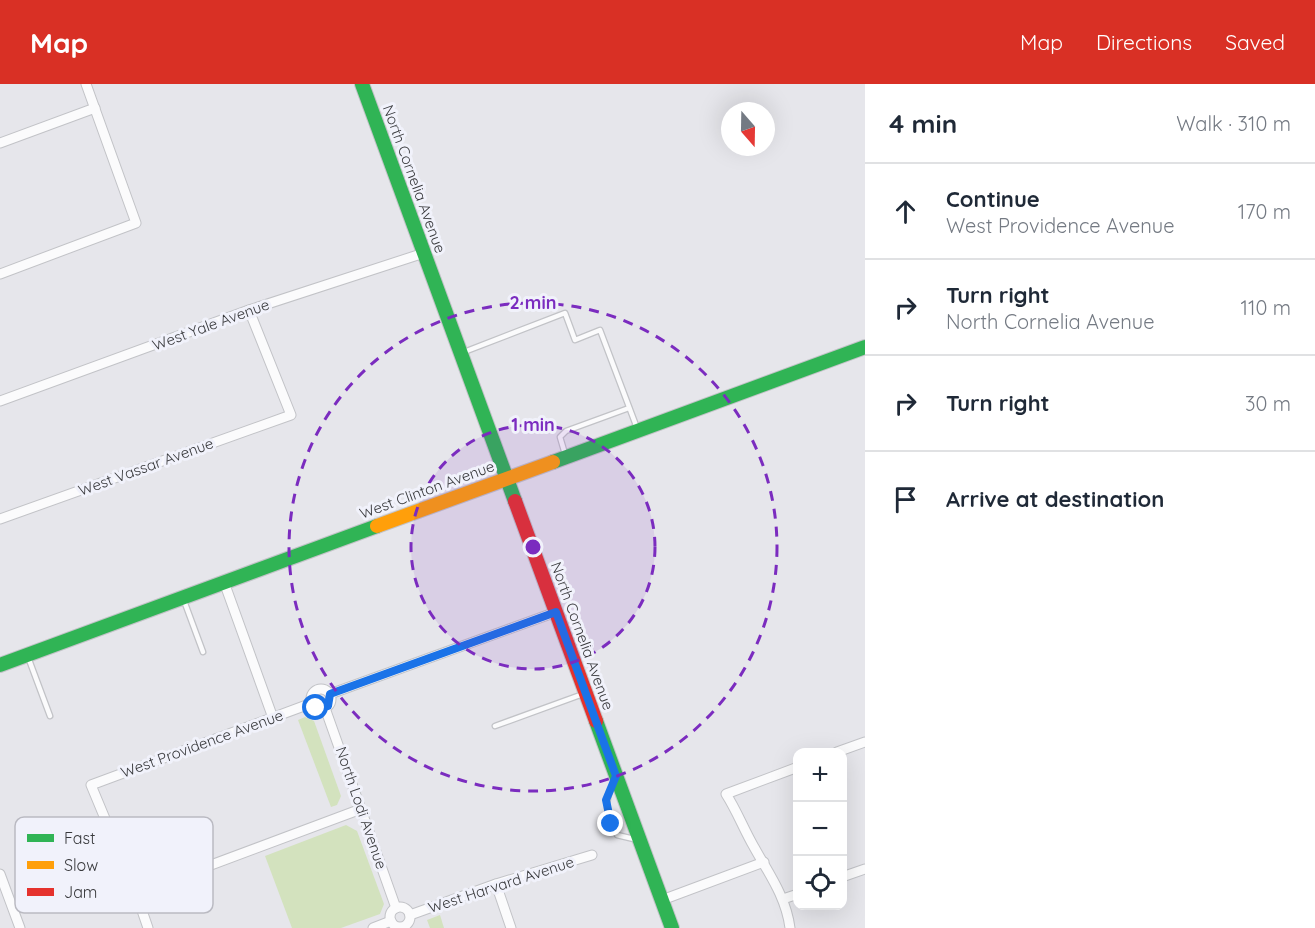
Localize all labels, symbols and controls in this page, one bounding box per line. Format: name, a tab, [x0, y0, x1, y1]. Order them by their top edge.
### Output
text: Map	[30, 25, 88, 60]
text: Map	[1020, 29, 1063, 55]
text: Directions	[1096, 29, 1192, 55]
text: Saved	[1225, 29, 1285, 55]
street label: North Cornelia Avenue	[379, 102, 450, 256]
north arrow	[721, 102, 775, 156]
text: 4 min	[889, 107, 957, 140]
text: Walk · 310 m	[1176, 111, 1291, 136]
text: Continue	[946, 185, 1040, 213]
icon: ahead	[889, 195, 922, 228]
text: 170 m	[1238, 199, 1291, 224]
text: West Providence Avenue	[946, 213, 1174, 238]
text: Turn right	[946, 281, 1050, 309]
text: 2 min	[510, 291, 556, 314]
icon: right	[889, 291, 922, 324]
street label: West Yale Avenue	[150, 295, 272, 355]
text: 110 m	[1241, 295, 1291, 320]
text: North Cornelia Avenue	[946, 309, 1155, 334]
icon: right	[889, 387, 922, 420]
text: Turn right	[946, 389, 1050, 417]
text: 30 m	[1245, 391, 1291, 416]
text: 1 min	[511, 413, 555, 436]
street label: West Vassar Avenue	[76, 433, 216, 500]
street label: West Clinton Avenue	[357, 456, 497, 523]
icon: arrive	[889, 483, 922, 516]
text: Arrive at destination	[946, 485, 1164, 513]
centre of rings	[523, 537, 543, 557]
street label: North Cornelia Avenue	[547, 559, 618, 713]
route start	[302, 694, 328, 720]
street label: West Providence Avenue	[118, 705, 286, 782]
street label: North Lodi Avenue	[332, 744, 391, 872]
map controls	[793, 748, 847, 910]
button: +	[793, 748, 847, 802]
button: −	[793, 802, 847, 856]
route end	[597, 810, 623, 836]
legend	[15, 817, 213, 913]
text: Fast	[64, 828, 95, 848]
street label: West Harvard Avenue	[425, 852, 576, 917]
text: Slow	[64, 855, 98, 875]
button: locate	[793, 856, 847, 910]
text: Jam	[64, 882, 97, 902]

